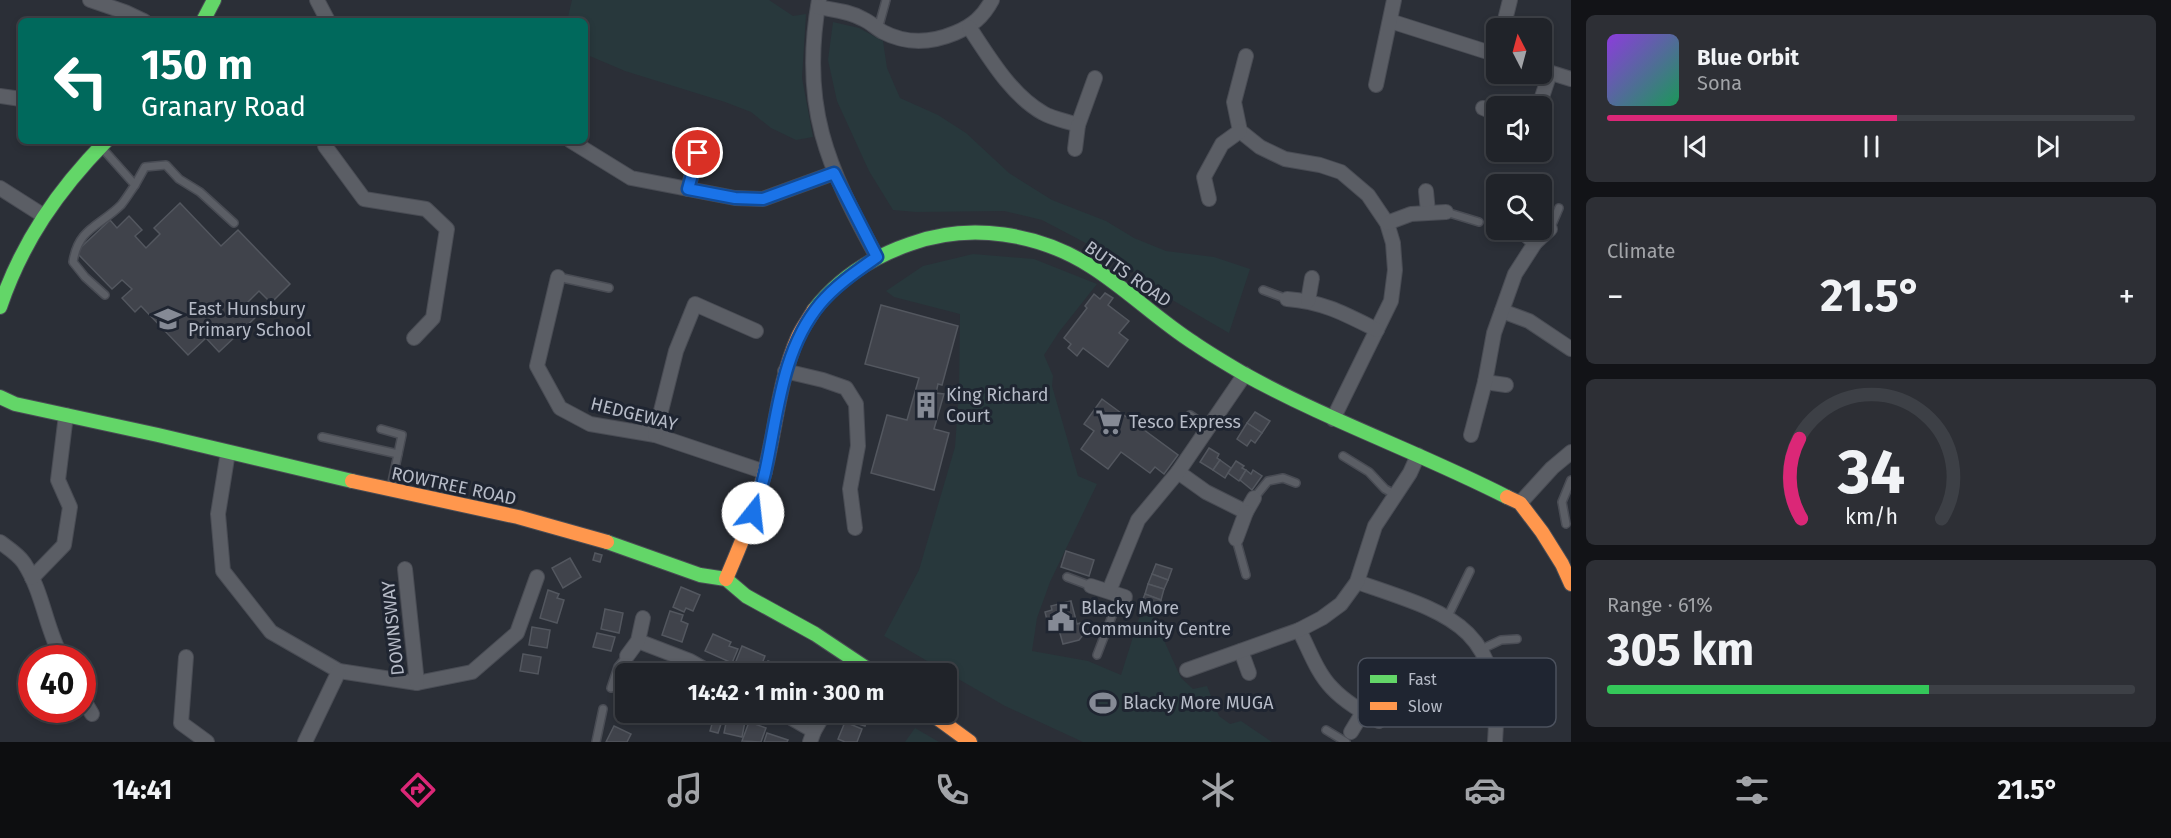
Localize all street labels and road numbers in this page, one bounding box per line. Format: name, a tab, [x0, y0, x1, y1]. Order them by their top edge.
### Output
street label: BUTTS ROAD	[1080, 236, 1176, 312]
street label: HEDGEWAY	[588, 393, 680, 435]
street label: ROWTREE ROAD	[390, 462, 518, 510]
street label: DOWNSWAY	[377, 579, 409, 676]

